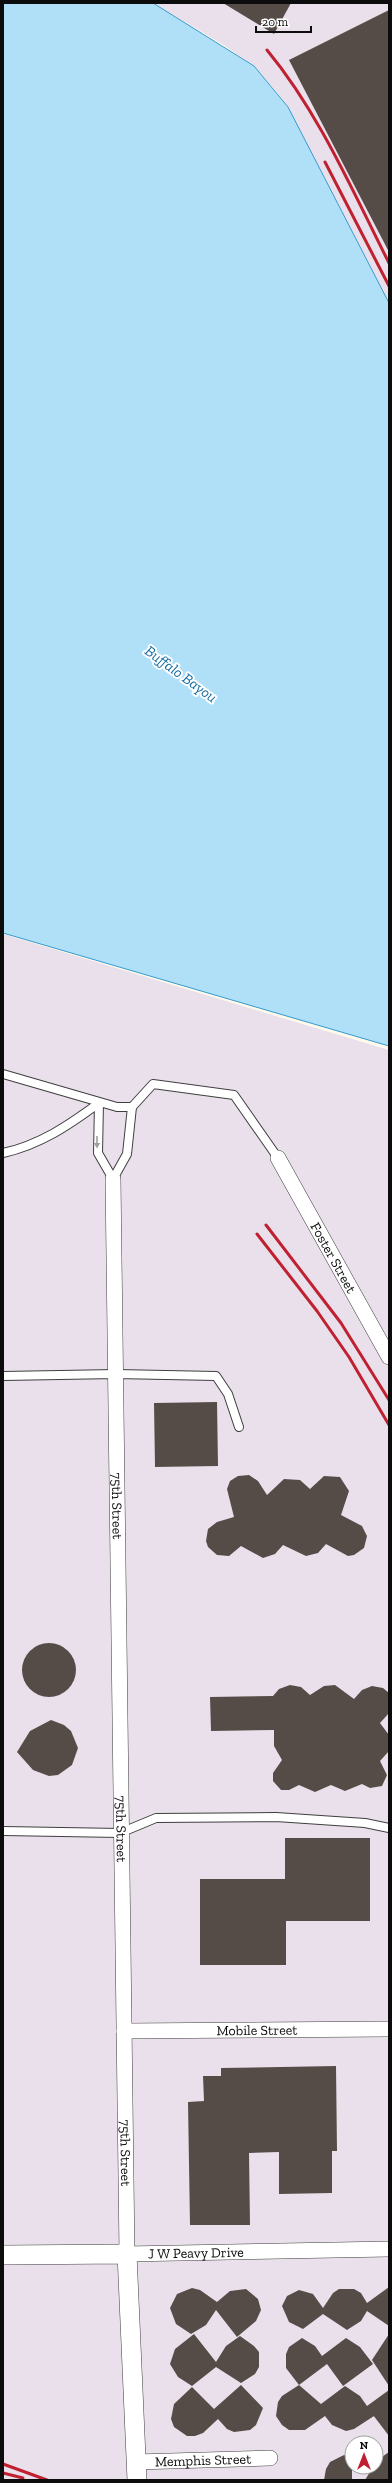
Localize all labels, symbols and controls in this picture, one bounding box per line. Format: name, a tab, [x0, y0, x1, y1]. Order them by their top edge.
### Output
scale bar	[256, 8, 311, 34]
text: 20 m	[262, 15, 289, 29]
water label: Buffalo Bayou	[141, 642, 221, 706]
one-way arrow	[94, 1136, 100, 1149]
street label: Foster Street	[307, 1219, 360, 1297]
street label: 75th Street	[108, 1472, 126, 1540]
street label: 75th Street	[113, 1795, 130, 1863]
street label: Mobile Street	[216, 2021, 298, 2039]
street label: 75th Street	[117, 2119, 135, 2187]
street label: J W Peavy Drive	[148, 2243, 244, 2262]
north arrow	[344, 2435, 384, 2475]
text: N	[360, 2439, 369, 2452]
street label: Memphis Street	[155, 2450, 252, 2470]

